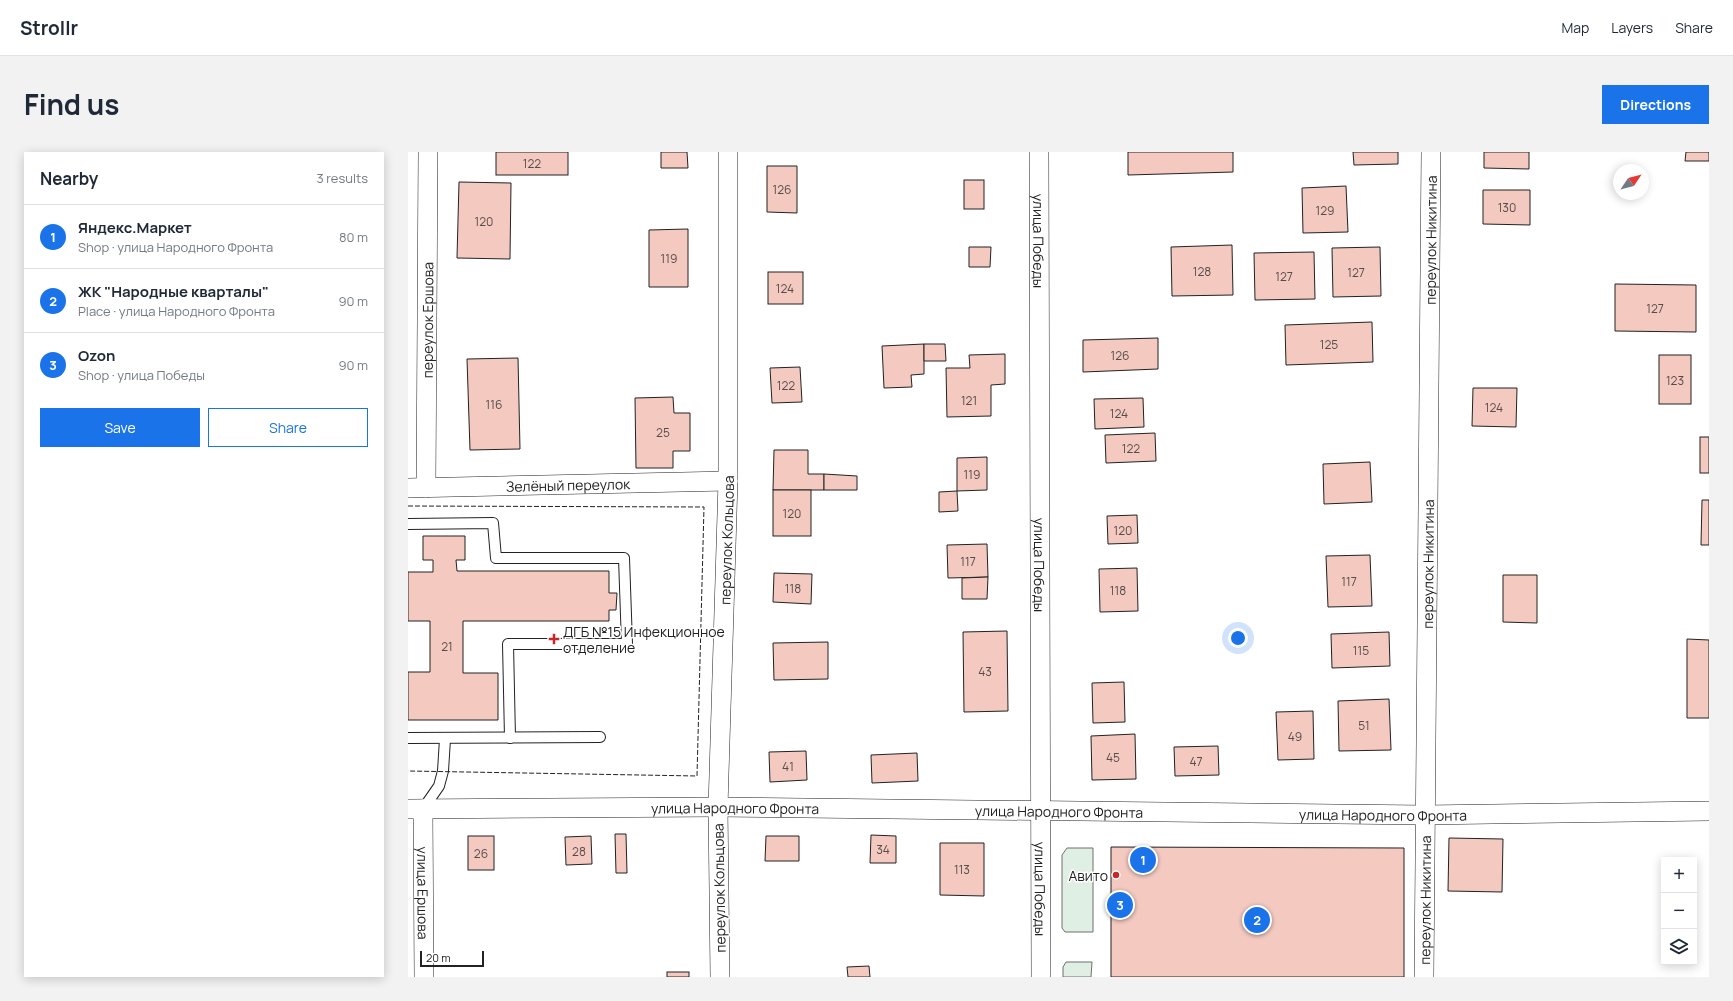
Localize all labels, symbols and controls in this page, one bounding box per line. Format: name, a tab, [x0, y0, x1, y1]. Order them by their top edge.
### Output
text: Strollr	[20, 15, 78, 41]
text: Map	[1561, 18, 1589, 37]
text: Layers	[1611, 18, 1653, 37]
text: Share	[1675, 18, 1713, 37]
text: Find us	[24, 85, 119, 123]
button: Directions	[1602, 85, 1709, 124]
house number: 122	[523, 155, 541, 172]
north arrow	[1613, 164, 1649, 200]
text: Nearby	[40, 167, 98, 190]
text: 3 results	[316, 169, 368, 187]
street label: переулок Никитина	[1420, 175, 1440, 305]
house number: 126	[773, 181, 791, 198]
street label: улица Победы	[1030, 194, 1049, 288]
house number: 130	[1498, 199, 1516, 216]
house number: 129	[1316, 202, 1334, 219]
house number: 120	[475, 213, 493, 230]
text: Яндекс.Маркет	[78, 217, 192, 238]
text: 1	[50, 228, 56, 246]
text: 80 m	[339, 228, 368, 246]
text: Shop · улица Народного Фронта	[78, 238, 273, 256]
house number: 119	[661, 250, 677, 267]
street label: переулок Ершова	[417, 262, 437, 378]
house number: 128	[1193, 263, 1211, 280]
house number: 127	[1347, 264, 1365, 281]
house number: 127	[1275, 268, 1293, 285]
house number: 124	[776, 280, 794, 297]
text: ЖК "Народные кварталы"	[78, 281, 269, 302]
text: 2	[49, 292, 57, 310]
text: 90 m	[338, 292, 368, 310]
house number: 127	[1646, 300, 1664, 317]
text: Place · улица Народного Фронта	[78, 302, 275, 320]
house number: 125	[1320, 336, 1338, 353]
text: Ozon	[78, 345, 115, 366]
house number: 126	[1111, 347, 1129, 364]
text: 3	[49, 356, 57, 374]
text: 90 m	[338, 356, 368, 374]
text: Shop · улица Победы	[78, 366, 205, 384]
house number: 123	[1666, 372, 1684, 389]
house number: 122	[777, 377, 795, 394]
house number: 121	[961, 392, 977, 409]
house number: 116	[486, 396, 502, 413]
house number: 124	[1485, 399, 1503, 416]
house number: 124	[1110, 405, 1128, 422]
button: Save	[40, 408, 200, 447]
button: Share	[208, 408, 368, 447]
house number: 25	[656, 424, 670, 441]
house number: 122	[1122, 440, 1140, 457]
house number: 119	[964, 466, 980, 483]
street label: Зелёный переулок	[506, 474, 631, 495]
street label: переулок Кольцова	[715, 476, 738, 605]
street label: переулок Никитина	[1417, 499, 1438, 629]
house number: 120	[783, 505, 801, 522]
street label: улица Победы	[1030, 518, 1050, 612]
house number: 120	[1114, 522, 1132, 539]
house number: 117	[960, 553, 976, 570]
house number: 117	[1341, 573, 1357, 590]
house number: 118	[785, 580, 801, 597]
house number: 118	[1110, 582, 1126, 599]
place label: ДГБ №15 Инфекционное отделение	[563, 622, 725, 657]
your location	[1228, 628, 1248, 648]
marker: ДГБ №15 Инфекционное отделение	[548, 633, 560, 645]
house number: 21	[441, 638, 453, 655]
house number: 115	[1353, 642, 1369, 659]
house number: 43	[978, 663, 992, 680]
house number: 51	[1358, 717, 1370, 734]
house number: 49	[1288, 728, 1302, 745]
house number: 45	[1106, 749, 1120, 766]
house number: 47	[1189, 753, 1203, 770]
house number: 41	[782, 758, 794, 775]
street label: улица Народного Фронта	[651, 797, 819, 818]
street label: улица Народного Фронта	[975, 800, 1143, 821]
street label: улица Народного Фронта	[1299, 804, 1467, 825]
street label: переулок Кольцова	[708, 823, 730, 953]
street label: переулок Никитина	[1415, 835, 1435, 965]
house number: 34	[876, 841, 890, 858]
street label: улица Победы	[1031, 842, 1050, 936]
house number: 28	[572, 843, 586, 860]
house number: 26	[474, 845, 488, 862]
pin: 1	[1130, 845, 1156, 875]
street label: улица Ершова	[414, 847, 433, 939]
map controls	[1661, 857, 1697, 965]
button: +	[1661, 857, 1697, 893]
house number: 113	[954, 861, 970, 878]
place label: Авито	[1068, 866, 1108, 885]
marker: Авито	[1111, 870, 1121, 880]
pin: 3	[1107, 890, 1133, 920]
button: −	[1661, 893, 1697, 929]
pin: 2	[1244, 905, 1270, 935]
button: layers	[1661, 929, 1697, 965]
scale bar	[420, 949, 484, 968]
text: 20 m	[426, 950, 451, 965]

